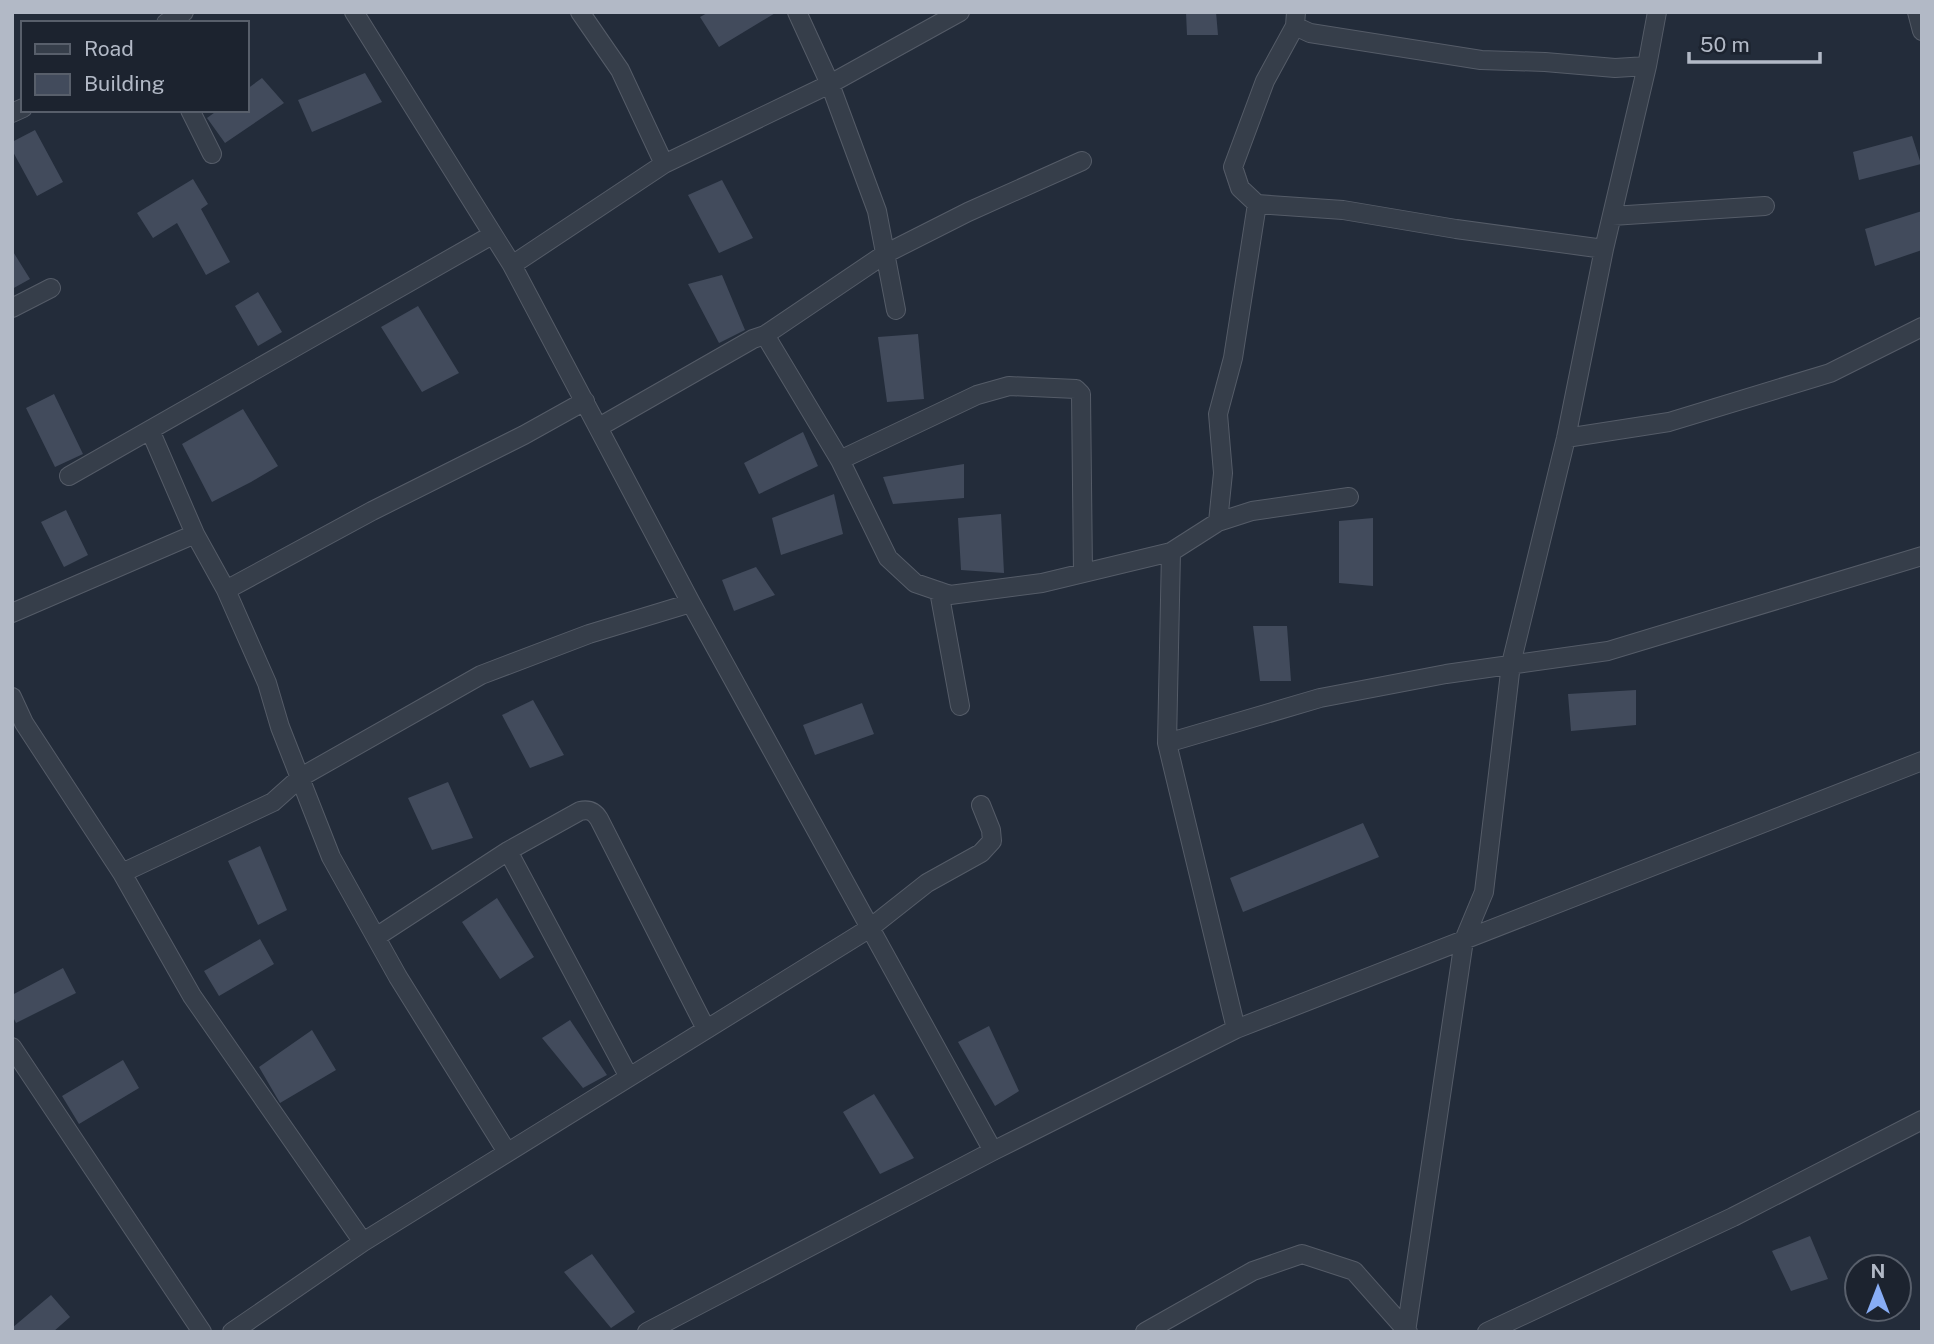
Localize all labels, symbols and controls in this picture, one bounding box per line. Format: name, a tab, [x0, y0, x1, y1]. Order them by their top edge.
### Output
legend	[21, 21, 248, 112]
scale bar	[1689, 21, 1820, 65]
text: 50 m	[1700, 32, 1750, 57]
text: Road	[84, 36, 134, 61]
text: Building	[84, 71, 165, 96]
north arrow	[1843, 1253, 1913, 1323]
text: N	[1871, 1260, 1885, 1282]

